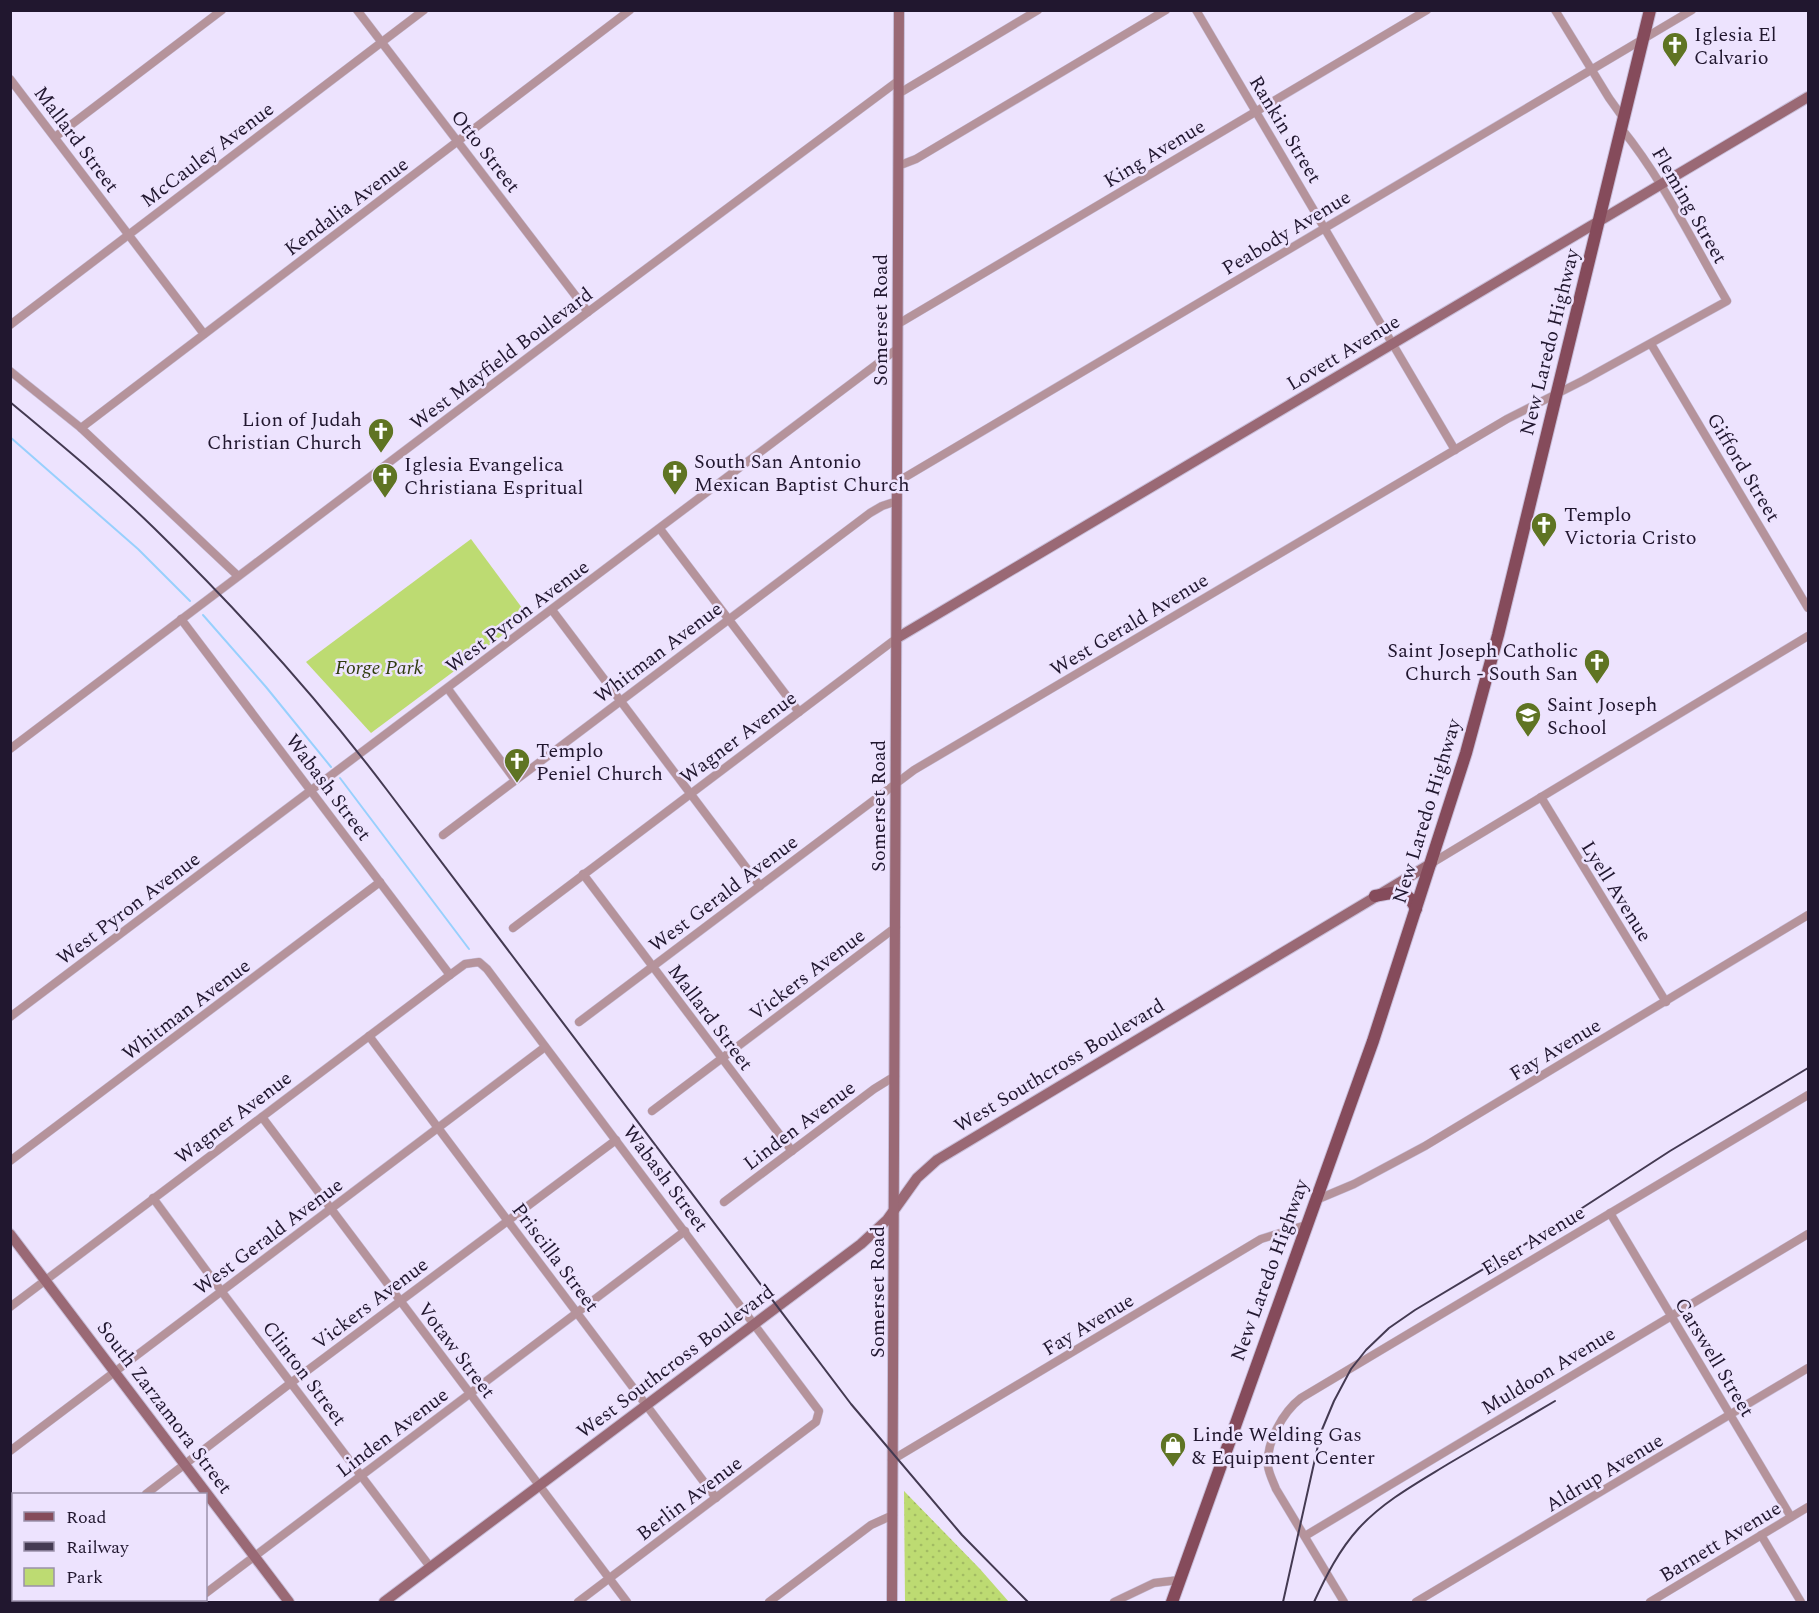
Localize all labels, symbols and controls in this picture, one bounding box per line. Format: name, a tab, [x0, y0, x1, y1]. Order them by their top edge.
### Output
place label: Iglesia El Calvario	[1694, 20, 1777, 73]
church icon: Iglesia El Calvario	[1660, 30, 1690, 68]
street label: Rankin Street	[1241, 70, 1329, 189]
street label: Mallard Street	[26, 80, 126, 199]
street label: McCauley Avenue	[134, 95, 281, 215]
street label: Otto Street	[443, 104, 527, 200]
street label: King Avenue	[1098, 112, 1211, 196]
street label: Fleming Street	[1643, 141, 1735, 270]
street label: Kendalia Avenue	[278, 150, 415, 264]
street label: Peabody Avenue	[1216, 182, 1357, 283]
street label: New Laredo Highway	[1512, 244, 1588, 439]
street label: Somerset Road	[866, 254, 896, 386]
street label: West Mayfield Boulevard	[404, 280, 599, 438]
street label: Lovett Avenue	[1281, 307, 1406, 399]
place label: Lion of Judah Christian Church	[207, 405, 362, 458]
street label: Gifford Street	[1699, 407, 1788, 528]
church icon: Lion of Judah Christian Church	[366, 416, 396, 454]
place label: South San Antonio Mexican Baptist Church	[694, 447, 910, 500]
place label: Iglesia Evangelica Christiana Espritual	[404, 450, 583, 503]
church icon: South San Antonio Mexican Baptist Church	[660, 458, 690, 496]
church icon: Iglesia Evangelica Christiana Espritual	[370, 461, 400, 499]
place label: Templo Victoria Cristo	[1564, 500, 1697, 553]
church icon: Templo Victoria Cristo	[1529, 510, 1559, 548]
street label: West Pyron Avenue	[439, 553, 596, 681]
street label: West Gerald Avenue	[1044, 566, 1215, 684]
street label: Whitman Avenue	[588, 594, 729, 711]
place label: Saint Joseph Catholic Church - South San	[1387, 636, 1578, 689]
church icon: Saint Joseph Catholic Church - South San	[1582, 647, 1612, 685]
park label: Forge Park	[335, 653, 424, 683]
street label: Wagner Avenue	[674, 684, 803, 792]
place label: Saint Joseph School	[1547, 690, 1657, 743]
school or university icon: Saint Joseph School	[1513, 700, 1543, 738]
street label: New Laredo Highway	[1385, 714, 1470, 907]
street label: Wabash Street	[278, 728, 379, 848]
place label: Templo Peniel Church	[536, 736, 663, 789]
street label: Somerset Road	[864, 740, 894, 872]
church icon: Templo Peniel Church	[502, 746, 532, 784]
street label: West Gerald Avenue	[643, 828, 805, 960]
street label: Lyell Avenue	[1573, 835, 1659, 948]
street label: West Pyron Avenue	[50, 845, 207, 973]
street label: Vickers Avenue	[743, 921, 872, 1029]
street label: Whitman Avenue	[116, 951, 257, 1068]
street label: Mallard Street	[660, 958, 760, 1077]
street label: West Southcross Boulevard	[948, 991, 1171, 1141]
street label: Fay Avenue	[1504, 1011, 1607, 1089]
street label: Wagner Avenue	[169, 1064, 298, 1172]
street label: Linden Avenue	[737, 1073, 862, 1178]
street label: Wabash Street	[615, 1119, 716, 1239]
street label: West Gerald Avenue	[188, 1171, 350, 1303]
street label: New Laredo Highway	[1223, 1174, 1317, 1366]
street label: Priscilla Street	[504, 1197, 606, 1319]
street label: Elser Avenue	[1476, 1198, 1591, 1284]
street label: Somerset Road	[863, 1226, 893, 1358]
street label: Vickers Avenue	[306, 1250, 435, 1358]
street label: West Southcross Boulevard	[570, 1277, 781, 1446]
street label: Fay Avenue	[1037, 1286, 1140, 1364]
street label: Carswell Street	[1667, 1292, 1762, 1423]
street label: Votaw Street	[410, 1296, 502, 1405]
street label: South Zarzamora Street	[89, 1315, 239, 1501]
street label: Clinton Street	[255, 1315, 354, 1433]
street label: Muldoon Avenue	[1476, 1319, 1621, 1423]
street label: Linden Avenue	[330, 1380, 455, 1485]
place label: Linde Welding Gas & Equipment Center	[1192, 1420, 1375, 1473]
street label: Aldrup Avenue	[1540, 1426, 1669, 1520]
shop icon: Linde Welding Gas & Equipment Center	[1158, 1430, 1188, 1468]
street label: Berlin Avenue	[630, 1449, 749, 1549]
legend	[12, 1493, 207, 1601]
street label: Barnett Avenue	[1654, 1494, 1787, 1590]
text: Road	[66, 1504, 107, 1531]
text: Railway	[66, 1534, 130, 1561]
text: Park	[66, 1564, 103, 1591]

